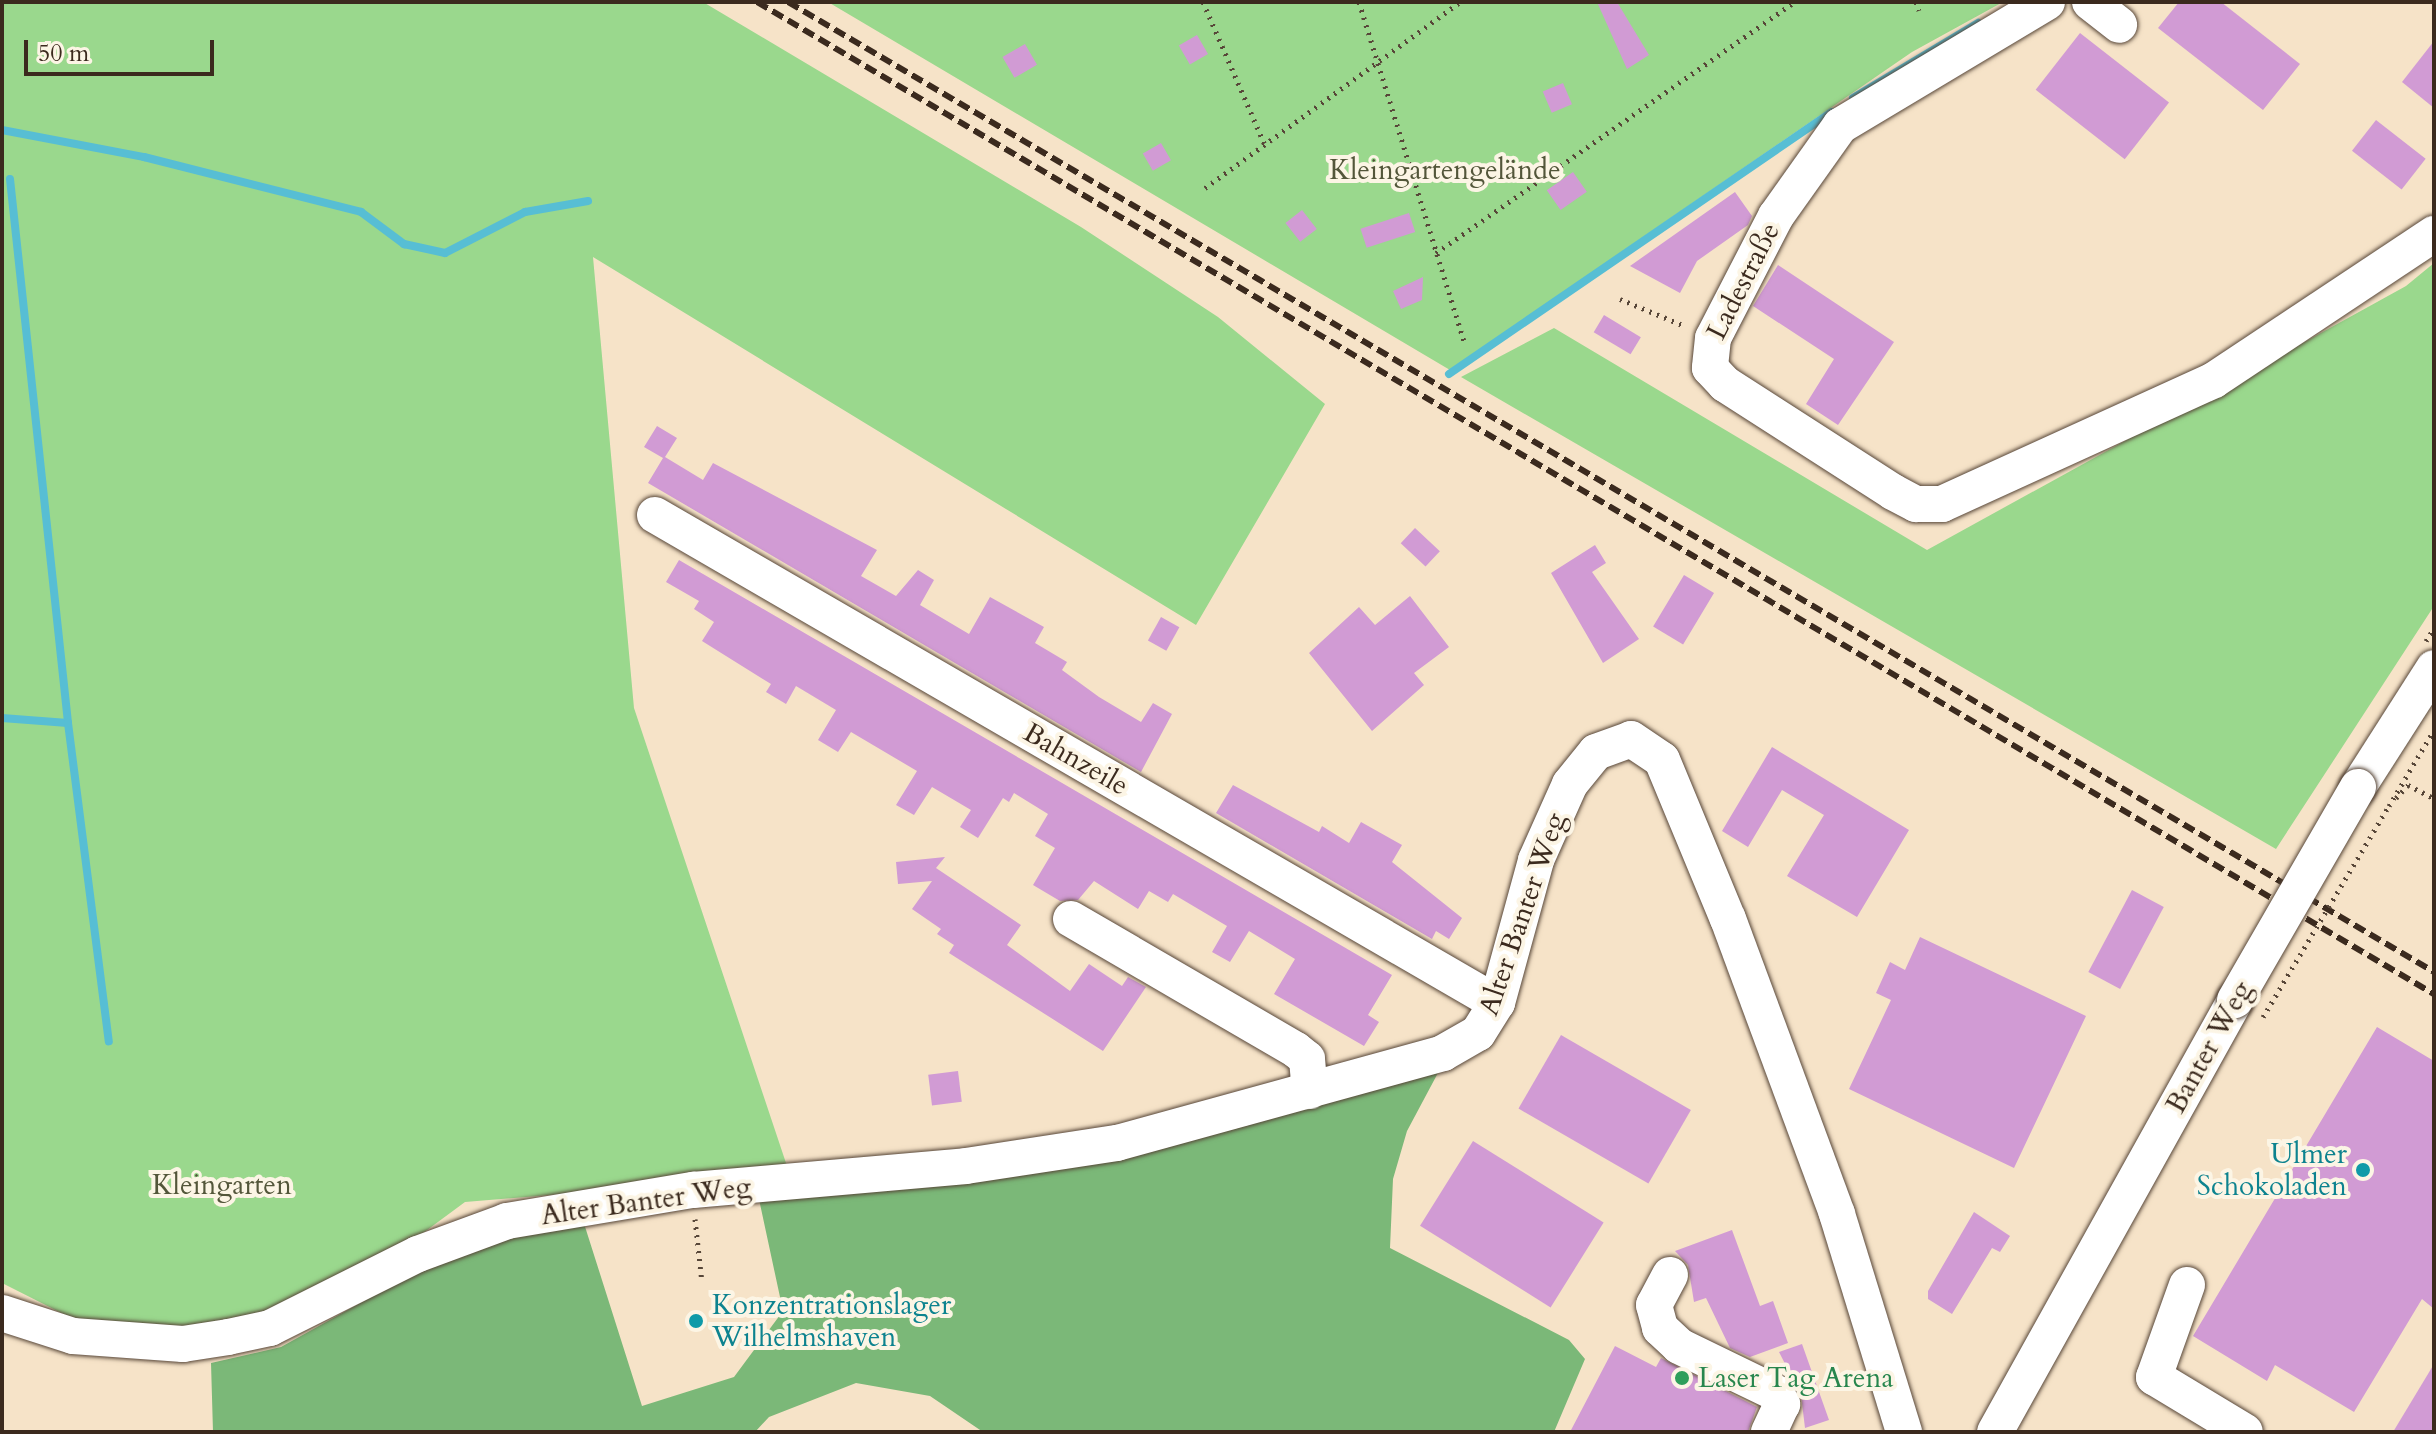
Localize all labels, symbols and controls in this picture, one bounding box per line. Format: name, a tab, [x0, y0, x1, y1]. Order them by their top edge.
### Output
scale bar	[28, 24, 218, 74]
text: 50 m	[38, 37, 89, 70]
park label: Kleingartengelände	[1329, 153, 1561, 187]
street label: Ladestraße	[1699, 217, 1787, 345]
street label: Bahnzeile	[1018, 716, 1134, 802]
street label: Alter Banter Weg	[1472, 808, 1572, 1020]
street label: Banter Weg	[2159, 975, 2259, 1119]
place label: Ulmer Schokoladen	[2197, 1137, 2347, 1203]
marker: Ulmer Schokoladen	[2354, 1161, 2372, 1179]
park label: Kleingarten	[152, 1168, 292, 1202]
street label: Alter Banter Weg	[539, 1170, 753, 1232]
place label: Konzentrationslager Wilhelmshaven	[712, 1288, 951, 1354]
marker: Konzentrationslager Wilhelmshaven	[687, 1312, 705, 1330]
place label: Laser Tag Arena	[1698, 1361, 1894, 1395]
marker: Laser Tag Arena	[1673, 1369, 1691, 1387]

